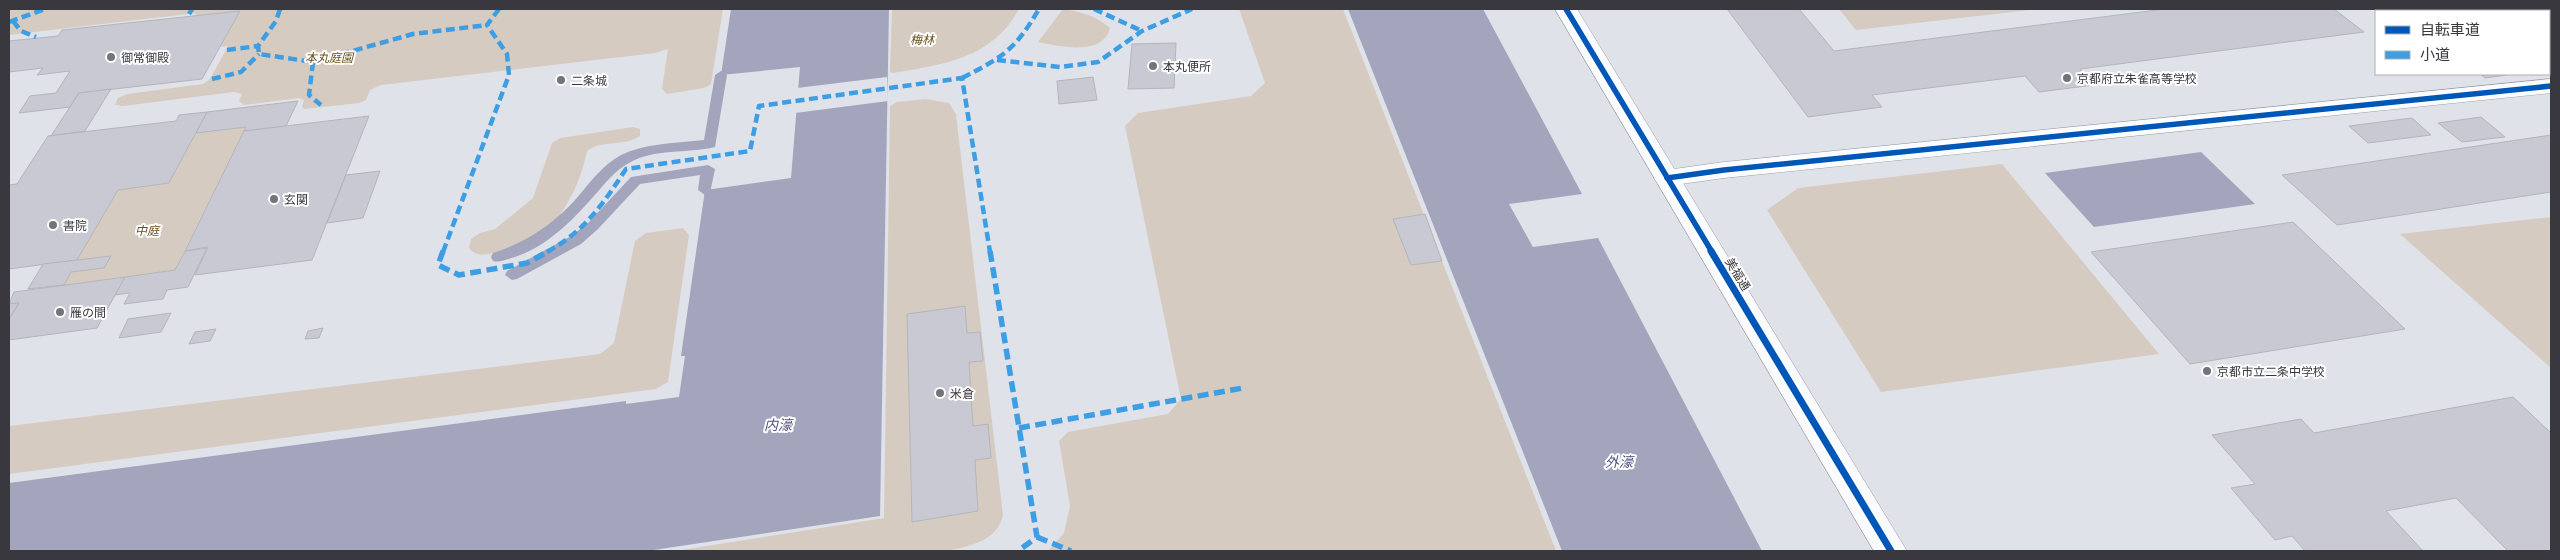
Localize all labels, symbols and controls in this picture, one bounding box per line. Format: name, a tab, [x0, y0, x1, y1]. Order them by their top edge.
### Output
legend	[2375, 10, 2550, 75]
text: 自転車道	[2420, 20, 2480, 39]
park label: 梅林	[910, 32, 936, 47]
text: 小道	[2420, 45, 2450, 64]
place label: 御常御殿	[121, 50, 169, 65]
park label: 本丸庭園	[305, 50, 355, 65]
marker: 御常御殿	[105, 51, 117, 63]
place label: 本丸便所	[1163, 59, 1211, 74]
marker: 本丸便所	[1147, 60, 1159, 72]
place label: 京都府立朱雀高等学校	[2077, 71, 2197, 86]
marker: 京都府立朱雀高等学校	[2061, 72, 2073, 84]
place label: 二条城	[571, 73, 607, 88]
marker: 二条城	[555, 74, 567, 86]
place label: 玄関	[284, 192, 308, 207]
marker: 玄関	[268, 193, 280, 205]
place label: 書院	[63, 218, 87, 233]
marker: 書院	[47, 219, 59, 231]
park label: 中庭	[135, 223, 161, 238]
street label: 美福通	[1722, 255, 1754, 293]
place label: 雁の間	[70, 305, 106, 320]
marker: 雁の間	[54, 306, 66, 318]
place label: 京都市立二条中学校	[2217, 364, 2325, 379]
marker: 京都市立二条中学校	[2201, 365, 2213, 377]
place label: 米倉	[950, 386, 974, 401]
marker: 米倉	[934, 387, 946, 399]
water label: 内濠	[764, 416, 794, 434]
water label: 外濠	[1605, 453, 1635, 471]

